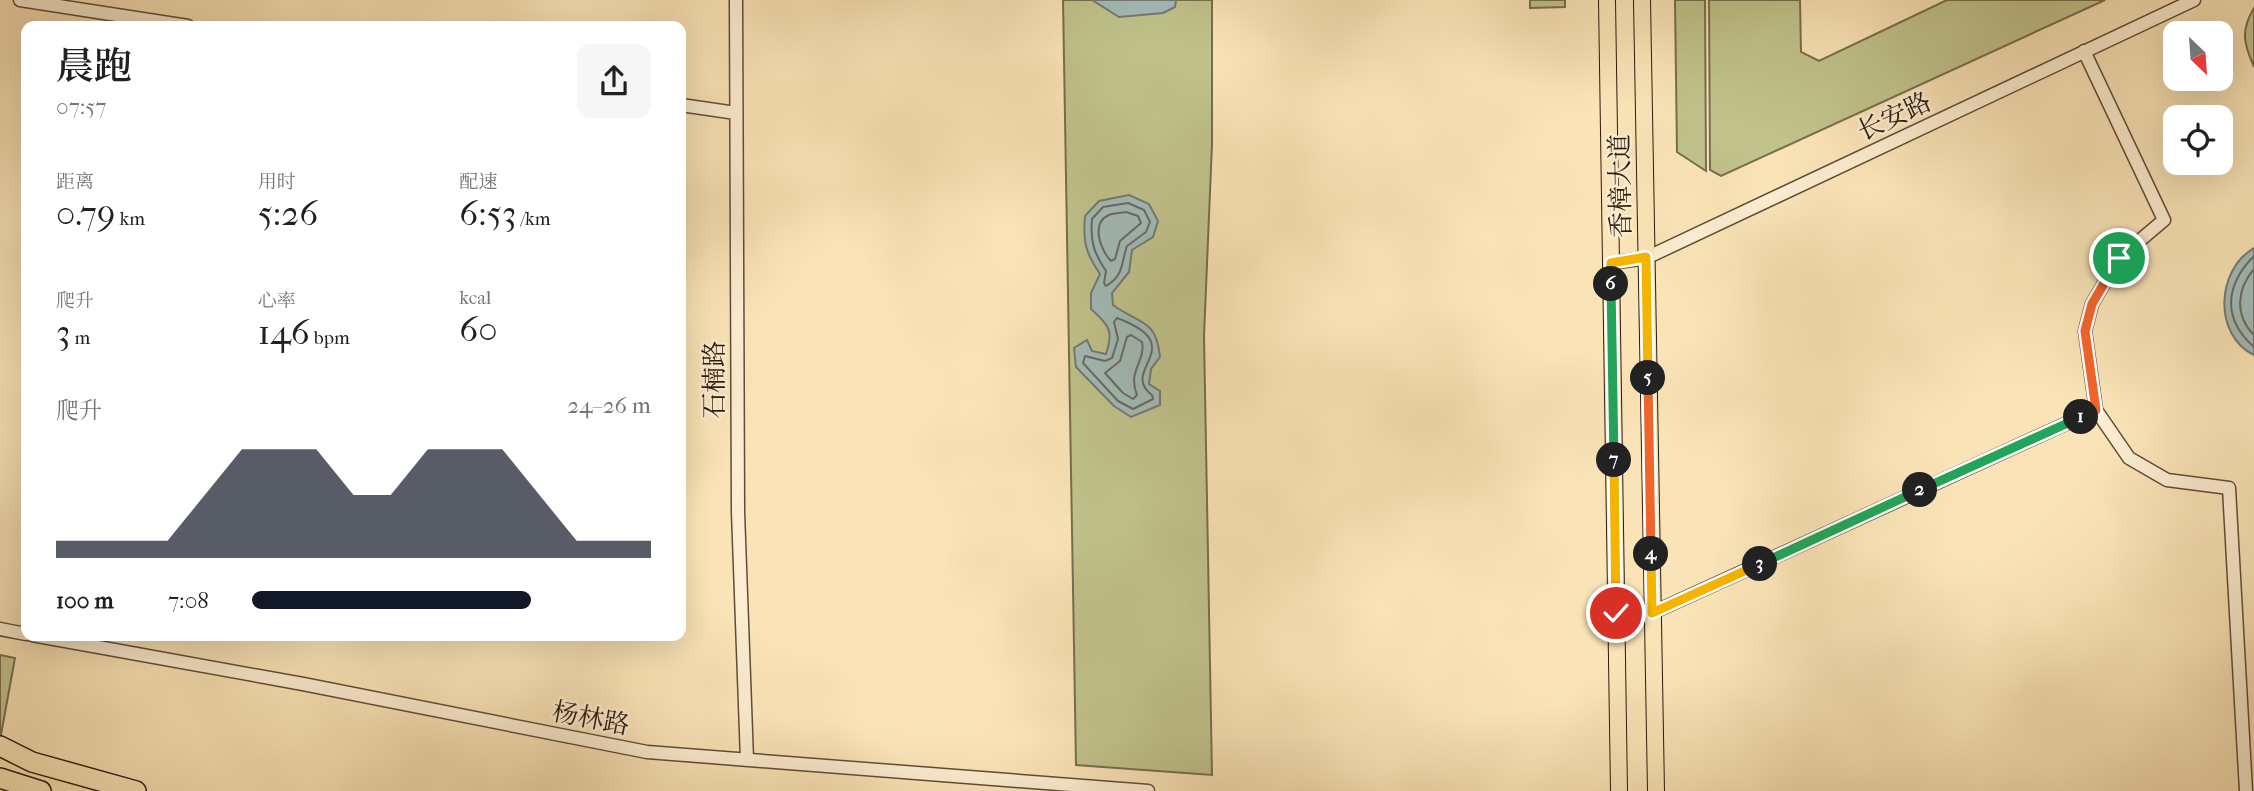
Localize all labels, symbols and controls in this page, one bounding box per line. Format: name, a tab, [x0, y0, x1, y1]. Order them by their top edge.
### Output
north arrow	[2163, 21, 2233, 91]
map controls	[2163, 21, 2233, 175]
text: 晨跑	[56, 44, 132, 89]
button: share	[577, 44, 651, 118]
street label: 长安路	[1852, 86, 1936, 147]
text: 07:57	[56, 93, 106, 120]
button: locate	[2163, 105, 2233, 175]
street label: 香樟大道	[1604, 134, 1637, 238]
text: 距离	[56, 171, 94, 193]
text: 用时	[258, 171, 296, 193]
text: 配速	[459, 171, 497, 193]
text: 0.79	[56, 193, 115, 234]
text: 5:26	[258, 193, 318, 234]
text: 6:53	[459, 193, 516, 234]
text: km	[115, 208, 145, 230]
text: /km	[516, 208, 551, 230]
pin	[2089, 228, 2149, 288]
icon: arrive	[2100, 239, 2138, 277]
pin: 6	[1594, 266, 1628, 302]
text: 6	[1605, 272, 1616, 294]
text: kcal	[459, 287, 491, 309]
text: 爬升	[56, 290, 94, 312]
text: 心率	[258, 290, 296, 312]
text: 60	[459, 309, 498, 350]
text: 3	[56, 312, 70, 353]
text: 146	[258, 312, 310, 353]
text: m	[70, 327, 90, 349]
text: bpm	[310, 327, 350, 349]
street label: 石楠路	[699, 341, 730, 419]
pin: 5	[1630, 360, 1666, 396]
text: 5	[1643, 366, 1652, 388]
text: 24–26 m	[567, 392, 651, 419]
text: 爬升	[56, 397, 102, 424]
pin: 1	[2064, 400, 2098, 434]
text: 1	[2077, 405, 2084, 427]
pin: 7	[1596, 442, 1632, 477]
text: 7	[1609, 448, 1618, 470]
pin: 2	[1902, 472, 1938, 508]
text: 2	[1915, 478, 1924, 500]
pin: 4	[1634, 536, 1668, 572]
text: 4	[1645, 542, 1656, 564]
pin: 3	[1742, 546, 1778, 582]
text: 3	[1756, 552, 1763, 574]
pin	[1586, 583, 1646, 643]
text: 100 m	[56, 587, 114, 614]
text: 7:08	[168, 587, 209, 614]
icon: check	[1597, 594, 1635, 632]
street label: 杨林路	[550, 696, 632, 741]

